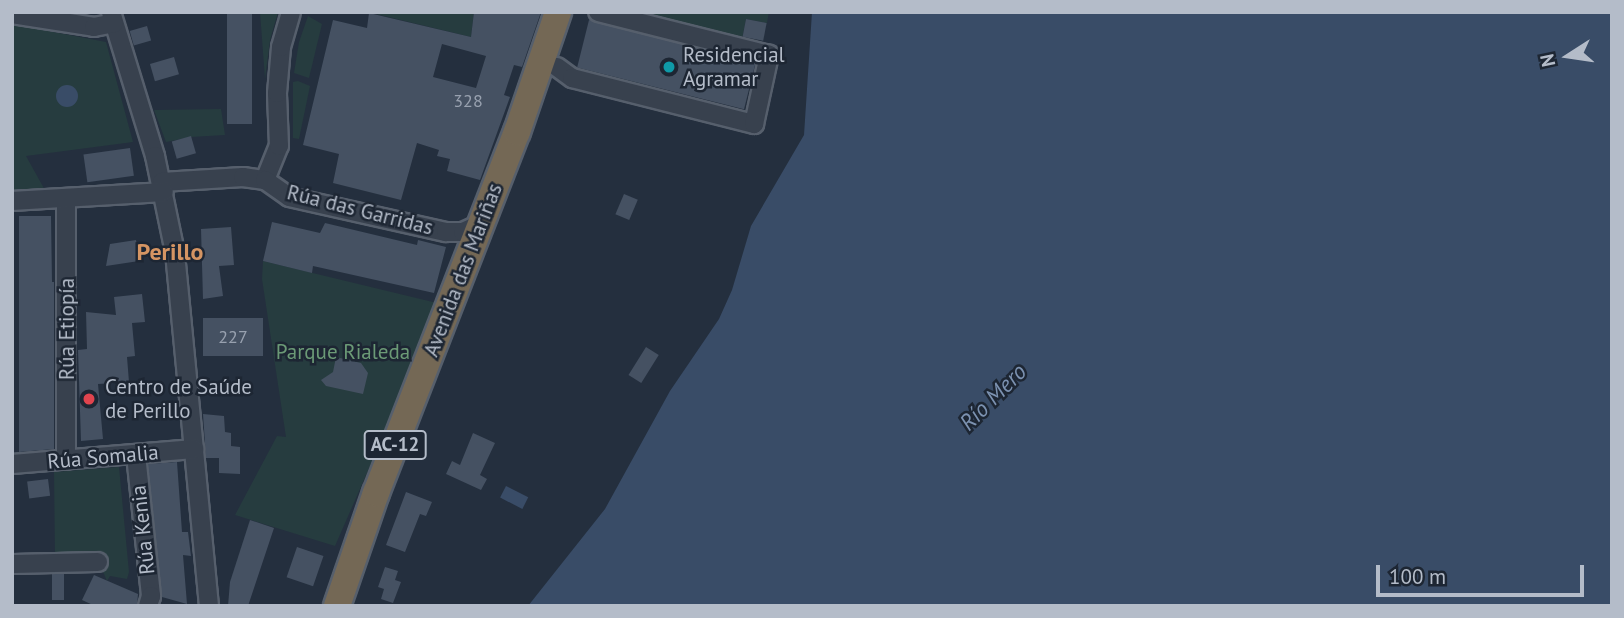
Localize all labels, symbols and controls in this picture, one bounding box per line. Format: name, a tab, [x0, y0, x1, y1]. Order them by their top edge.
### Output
north arrow	[1533, 21, 1603, 91]
place label: Residencial Agramar	[683, 42, 785, 92]
text: N	[1534, 52, 1560, 69]
marker: Residencial Agramar	[661, 59, 677, 75]
house number: 328	[453, 90, 483, 112]
street label: Rúa das Garridas	[284, 180, 436, 240]
street label: Avenida das Mariñas	[418, 180, 508, 360]
district label: Perillo	[137, 238, 203, 266]
street label: Rúa Etiopía	[54, 278, 80, 380]
house number: 227	[218, 326, 248, 348]
park label: Parque Rialeda	[276, 339, 410, 365]
water label: Río Mero	[954, 358, 1032, 436]
place label: Centro de Saúde de Perillo	[105, 374, 252, 424]
marker: Centro de Saúde de Perillo	[79, 389, 99, 409]
road number: AC-12	[364, 430, 426, 460]
street label: Rúa Somalia	[46, 440, 160, 474]
street label: Rúa Kenia	[126, 484, 160, 576]
scale bar	[1379, 552, 1587, 596]
text: 100 m	[1389, 563, 1446, 590]

